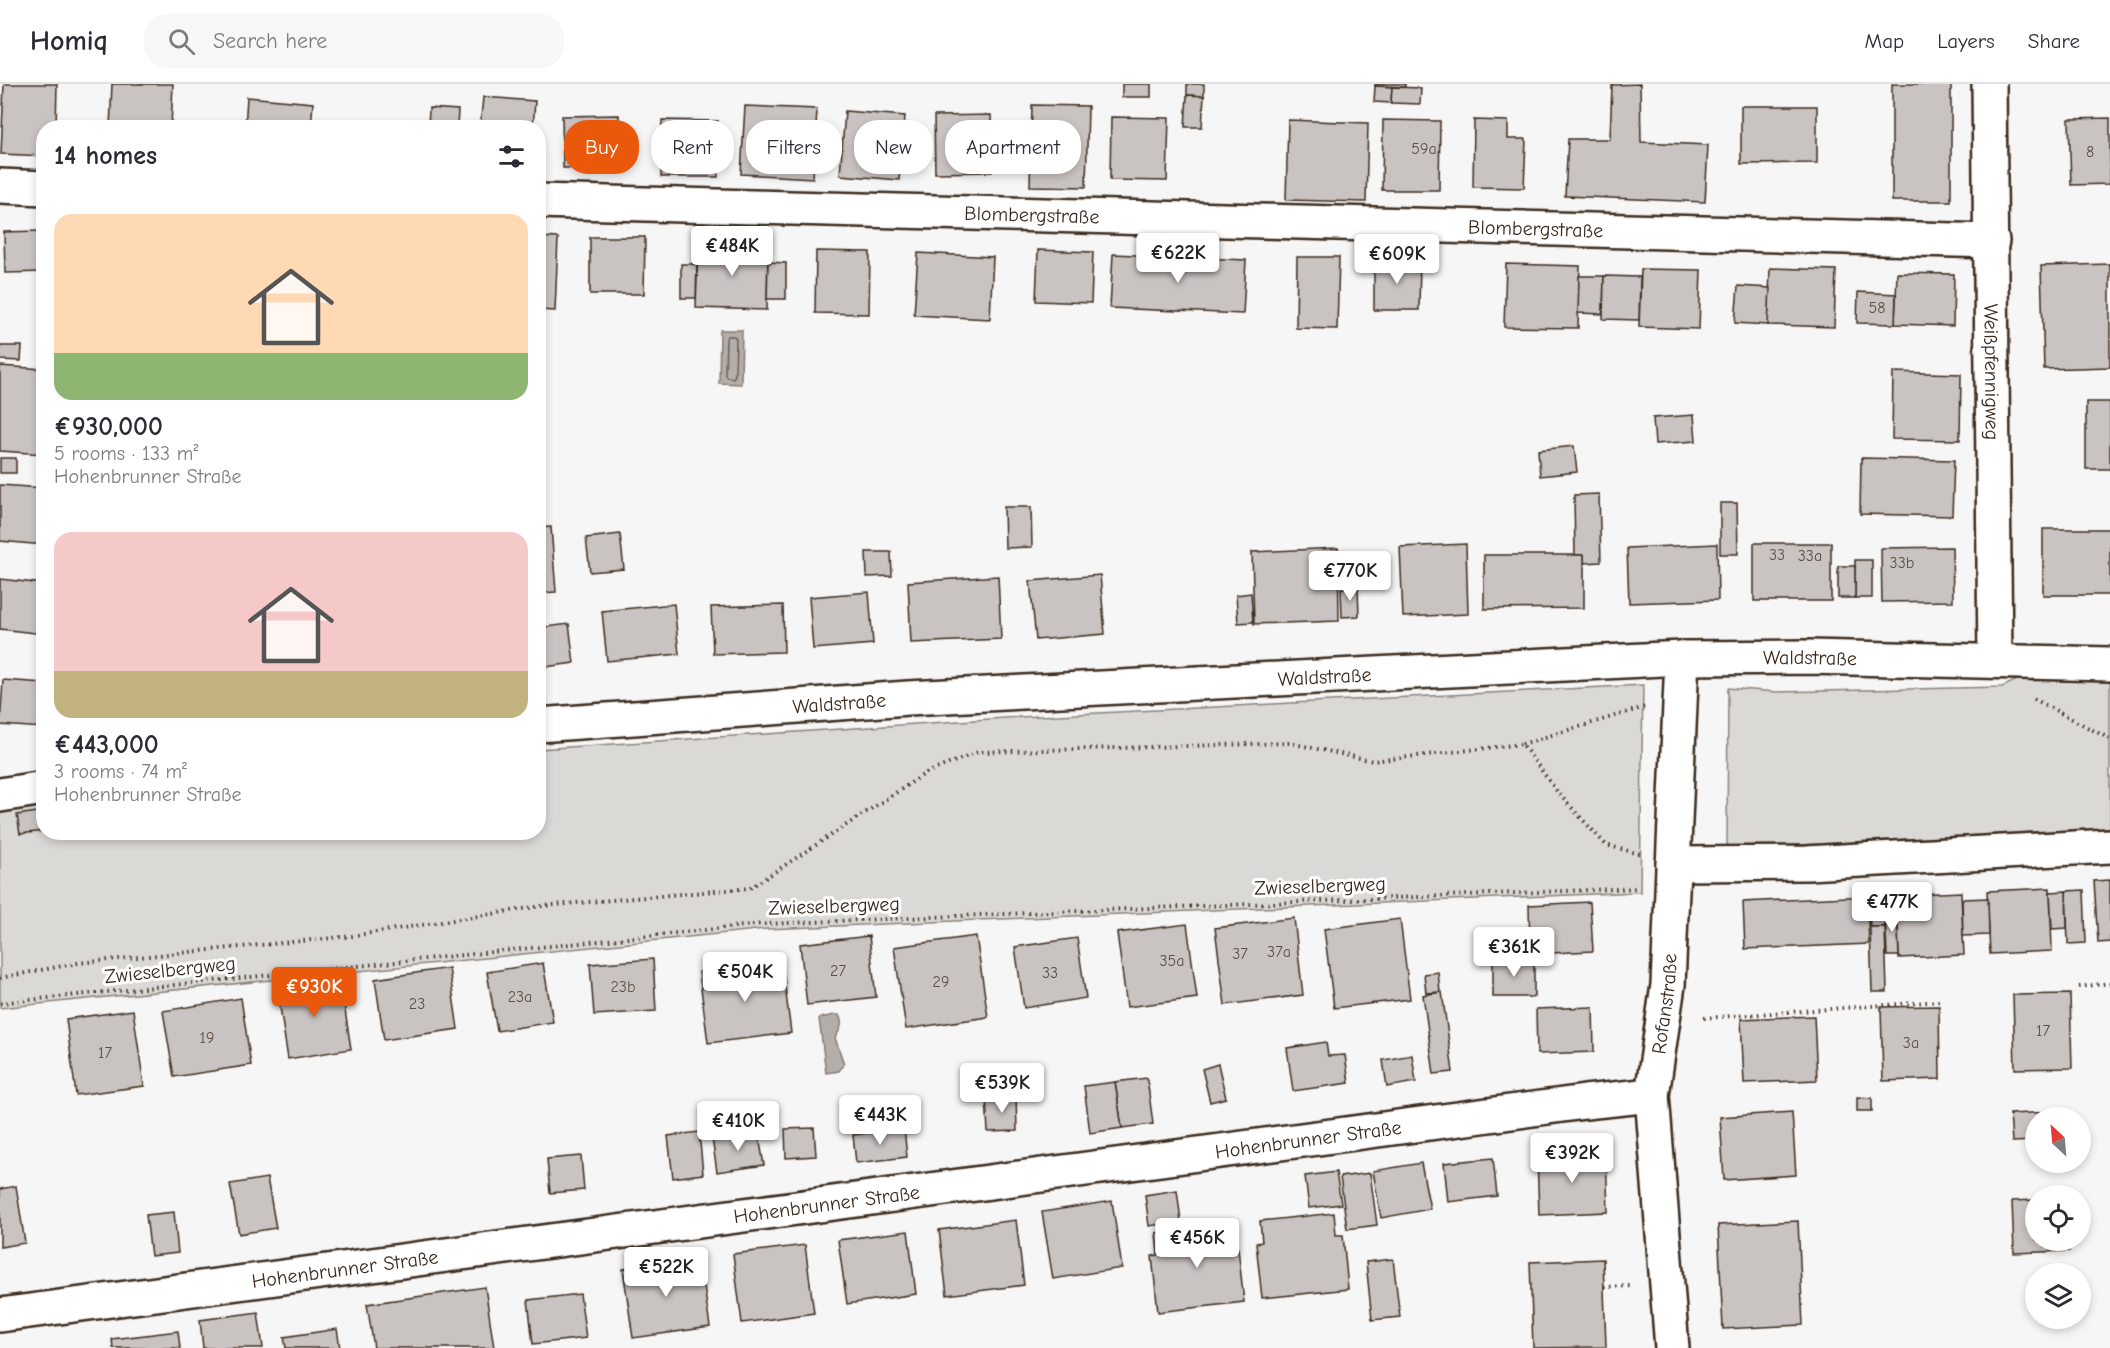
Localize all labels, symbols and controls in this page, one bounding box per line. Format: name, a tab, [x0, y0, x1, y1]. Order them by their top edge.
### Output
search box	[144, 14, 564, 68]
text: Homiq	[30, 25, 108, 57]
icon: search	[165, 25, 198, 58]
text: Search here	[213, 28, 327, 54]
text: Map	[1865, 29, 1904, 53]
text: Layers	[1937, 29, 1995, 53]
text: Share	[2028, 29, 2080, 53]
chip: Buy	[564, 120, 639, 174]
chip: Rent	[651, 120, 734, 174]
chip: Filters	[746, 120, 842, 174]
chip: New	[854, 120, 933, 174]
chip: Apartment	[945, 120, 1081, 174]
icon: filters	[495, 140, 528, 173]
house number: 59a	[1411, 140, 1437, 158]
text: 14 homes	[54, 141, 157, 171]
house number: 8	[2086, 143, 2094, 161]
street label: Blombergstraße	[964, 201, 1100, 228]
street label: Blombergstraße	[1468, 215, 1603, 242]
pin: €484K	[690, 226, 774, 277]
pin: €622K	[1136, 233, 1220, 284]
text: €484K	[705, 234, 759, 257]
pin: €609K	[1355, 234, 1439, 285]
text: €622K	[1150, 241, 1206, 264]
text: €609K	[1368, 242, 1426, 265]
icon: home	[237, 253, 345, 361]
house number: 58	[1869, 299, 1885, 317]
street label: Weißpfennigweg	[1980, 304, 2004, 440]
text: €930,000	[54, 412, 163, 442]
text: 5 rooms · 133 m²	[54, 442, 198, 465]
text: Hohenbrunner Straße	[54, 465, 242, 488]
house number: 33	[1769, 546, 1785, 564]
house number: 33a	[1798, 547, 1822, 565]
pin: €770K	[1308, 551, 1392, 602]
house number: 33b	[1890, 554, 1914, 572]
text: €770K	[1323, 559, 1377, 582]
icon: home	[237, 571, 345, 679]
street label: Waldstraße	[1763, 645, 1857, 670]
street label: Waldstraße	[1277, 663, 1372, 690]
street label: Waldstraße	[792, 688, 887, 718]
text: €443,000	[54, 730, 159, 760]
text: 3 rooms · 74 m²	[54, 760, 187, 783]
text: Hohenbrunner Straße	[54, 783, 242, 806]
street label: Zwieselbergweg	[1254, 872, 1386, 900]
pin: €477K	[1850, 882, 1934, 933]
text: €477K	[1866, 890, 1918, 913]
street label: Zwieselbergweg	[768, 892, 900, 920]
pin: €361K	[1472, 927, 1556, 978]
text: €361K	[1487, 935, 1541, 958]
house number: 37a	[1267, 943, 1291, 961]
house number: 37	[1232, 945, 1248, 963]
street label: Zwieselbergweg	[103, 952, 237, 988]
pin: €504K	[703, 952, 787, 1003]
house number: 35a	[1159, 952, 1185, 970]
street label: Rofanstraße	[1647, 953, 1681, 1056]
text: €504K	[717, 960, 773, 983]
house number: 27	[830, 962, 846, 980]
house number: 33	[1042, 964, 1058, 982]
pin: €930K	[272, 967, 356, 1018]
house number: 29	[933, 973, 949, 991]
text: €930K	[286, 975, 342, 998]
house number: 23b	[610, 978, 636, 996]
house number: 23a	[508, 988, 532, 1006]
house number: 23	[409, 995, 425, 1013]
house number: 17	[2036, 1022, 2050, 1040]
house number: 19	[200, 1029, 214, 1047]
house number: 3a	[1903, 1034, 1919, 1052]
house number: 17	[98, 1044, 112, 1062]
pin: €539K	[960, 1063, 1044, 1114]
text: €539K	[974, 1071, 1030, 1094]
pin: €443K	[838, 1095, 922, 1146]
pin: €410K	[696, 1101, 780, 1152]
text: €443K	[853, 1103, 907, 1126]
north arrow	[2025, 1107, 2091, 1173]
map controls	[2025, 1107, 2091, 1329]
text: €410K	[711, 1109, 765, 1132]
street label: Hohenbrunner Straße	[1214, 1115, 1403, 1163]
pin: €392K	[1530, 1133, 1614, 1184]
text: €392K	[1544, 1141, 1600, 1164]
street label: Hohenbrunner Straße	[732, 1180, 921, 1228]
button: locate	[2025, 1185, 2091, 1251]
pin: €456K	[1155, 1218, 1239, 1269]
text: €456K	[1169, 1226, 1225, 1249]
street label: Hohenbrunner Straße	[250, 1245, 440, 1293]
pin: €522K	[624, 1247, 708, 1298]
text: €522K	[638, 1255, 694, 1278]
button: layers	[2025, 1263, 2091, 1329]

